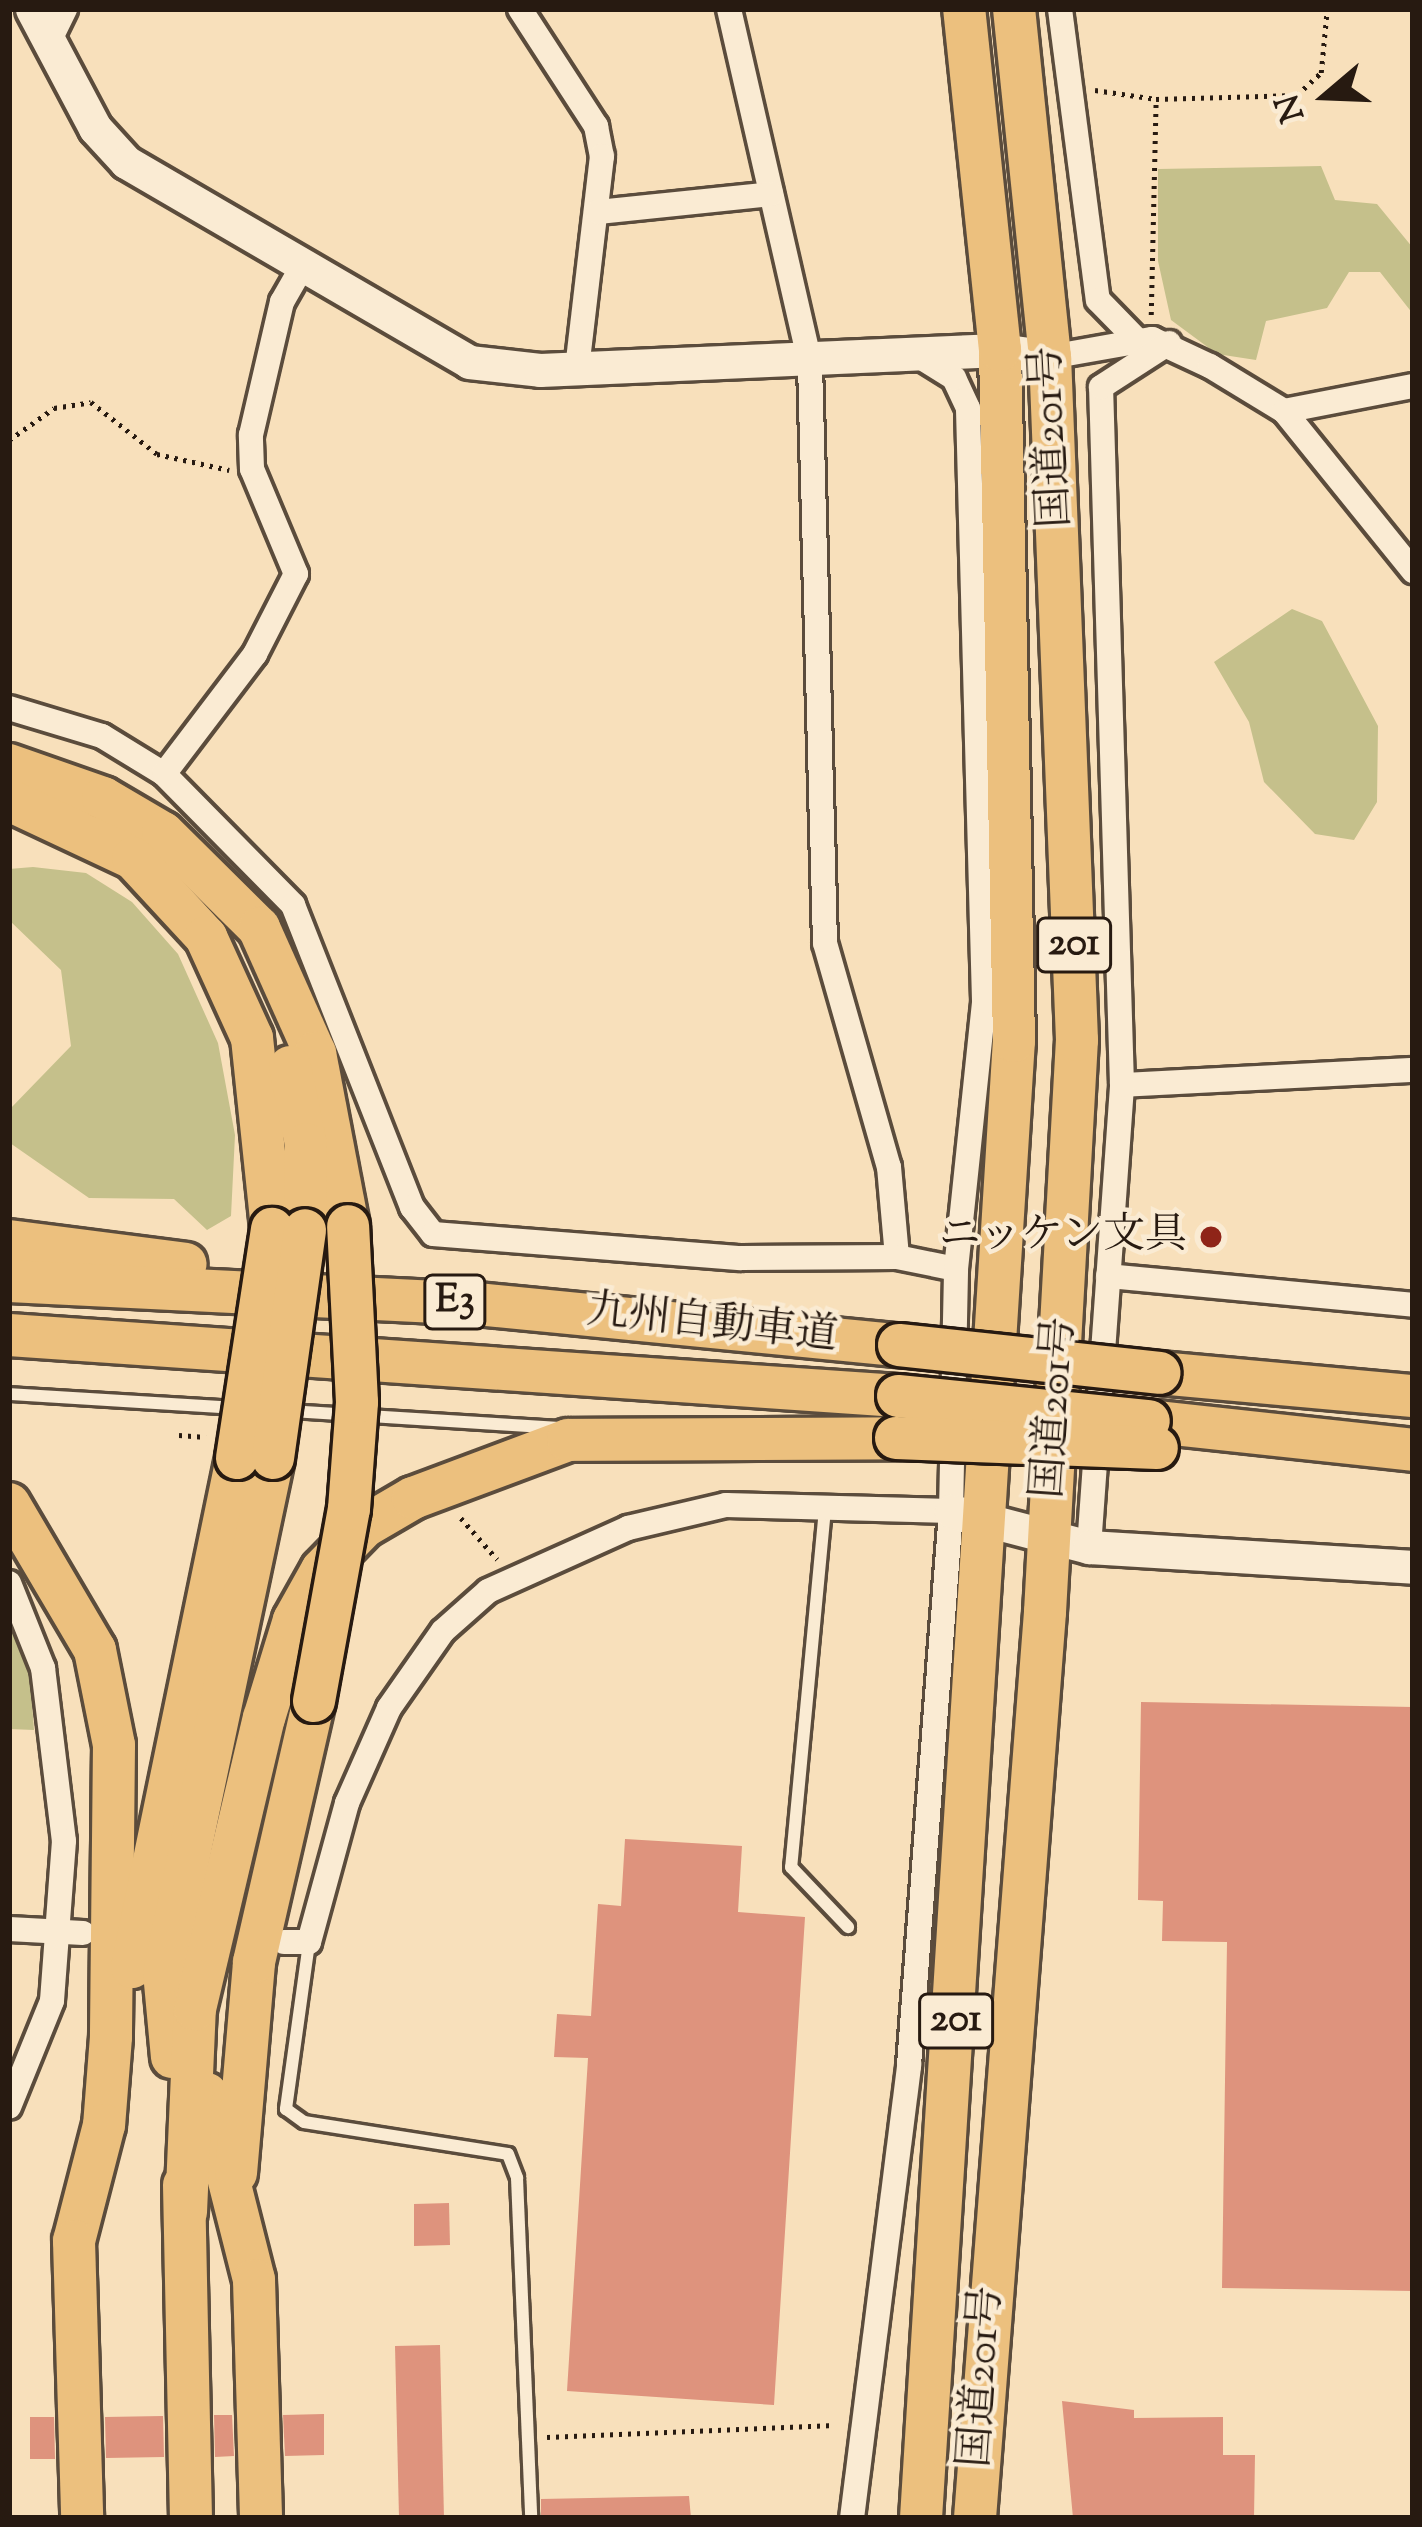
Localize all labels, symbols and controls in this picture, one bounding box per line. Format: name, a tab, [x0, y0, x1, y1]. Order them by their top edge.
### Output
north arrow	[1266, 36, 1386, 156]
text: N	[1265, 87, 1319, 128]
street label: 国道201号	[1023, 345, 1083, 529]
road number: 201	[1035, 912, 1113, 978]
place label: ニッケン文具	[935, 1212, 1187, 1262]
marker: ニッケン文具	[1198, 1224, 1224, 1250]
road number: E3	[422, 1269, 488, 1335]
street label: 九州自動車道	[584, 1287, 840, 1363]
street label: 国道201号	[1025, 1316, 1087, 1500]
road number: 201	[917, 1988, 995, 2054]
street label: 国道201号	[952, 2285, 1014, 2469]

